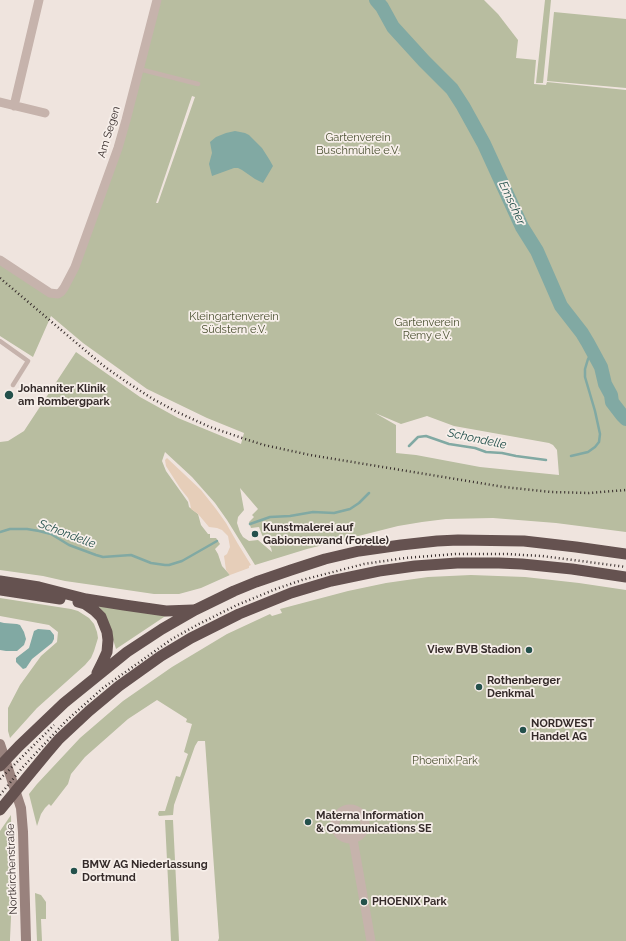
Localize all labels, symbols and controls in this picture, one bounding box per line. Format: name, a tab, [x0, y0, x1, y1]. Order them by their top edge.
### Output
street label: Am Segen	[95, 105, 123, 159]
park label: Gartenverein Buschmühle e.V.	[316, 131, 400, 157]
water label: Emscher	[496, 179, 528, 227]
park label: Kleingartenverein Südstern e.V.	[189, 310, 279, 336]
park label: Gartenverein Remy e.V.	[394, 316, 460, 342]
place label: Johanniter Klinik am Rombergpark	[18, 382, 110, 408]
marker: Johanniter Klinik am Rombergpark	[3, 389, 15, 401]
water label: Schondelle	[446, 426, 508, 452]
water label: Schondelle	[36, 517, 98, 551]
place label: Kunstmalerei auf Gabionenwand (Forelle)	[263, 521, 389, 547]
marker: Kunstmalerei auf Gabionenwand (Forelle)	[250, 529, 260, 539]
place label: View BVB Stadion	[427, 643, 521, 657]
marker: View BVB Stadion	[524, 645, 534, 655]
place label: Rothenberger Denkmal	[487, 674, 560, 700]
marker: Rothenberger Denkmal	[474, 682, 484, 692]
place label: NORDWEST Handel AG	[531, 717, 594, 743]
marker: NORDWEST Handel AG	[518, 725, 528, 735]
park label: Phoenix Park	[412, 754, 478, 768]
place label: Materna Information & Communications SE	[316, 809, 432, 835]
marker: Materna Information & Communications SE	[303, 817, 313, 827]
street label: Nortkirchenstraße	[4, 823, 20, 915]
place label: BMW AG Niederlassung Dortmund	[82, 858, 208, 884]
marker: BMW AG Niederlassung Dortmund	[69, 866, 79, 876]
place label: PHOENIX Park	[372, 895, 447, 909]
marker: PHOENIX Park	[359, 897, 369, 907]

